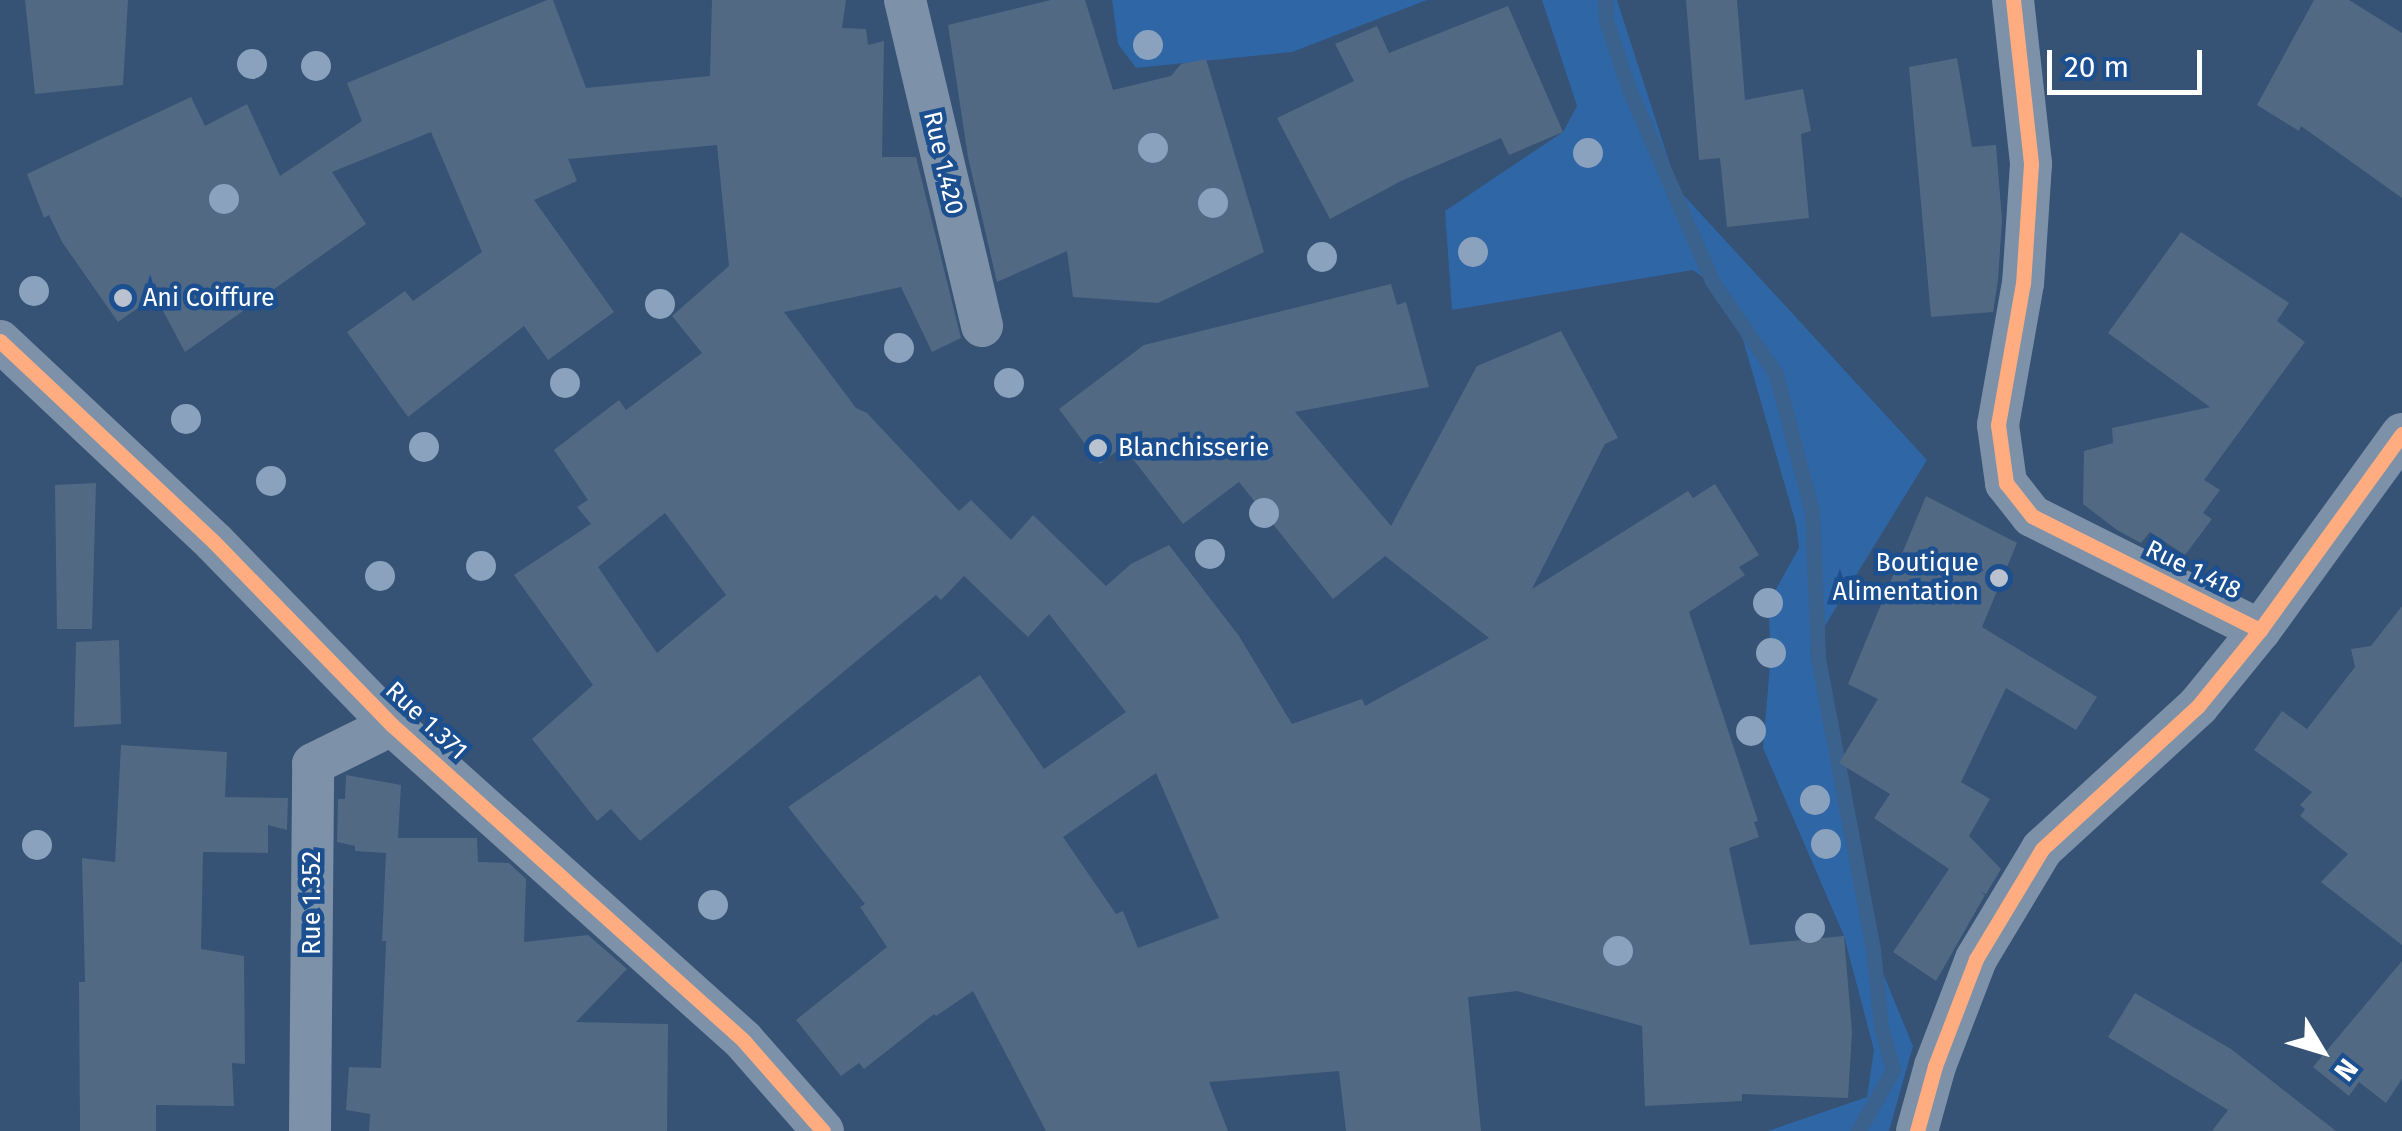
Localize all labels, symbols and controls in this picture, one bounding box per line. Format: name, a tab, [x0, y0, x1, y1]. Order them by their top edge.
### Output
scale bar	[2052, 30, 2207, 92]
text: 20 m	[2064, 49, 2129, 85]
street label: Rue 1.420	[917, 108, 969, 218]
place label: Ani Coiffure	[143, 283, 275, 313]
marker: Ani Coiffure	[112, 287, 134, 309]
place label: Blanchisserie	[1118, 433, 1269, 463]
marker: Blanchisserie	[1087, 437, 1109, 459]
street label: Rue 1.418	[2140, 534, 2246, 606]
place label: Boutique Alimentation	[1833, 549, 1979, 608]
marker: Boutique Alimentation	[1988, 567, 2010, 589]
street label: Rue 1.371	[379, 676, 473, 766]
street label: Rue 1.352	[297, 851, 327, 955]
north arrow	[2272, 1001, 2372, 1101]
text: N	[2327, 1052, 2365, 1087]

